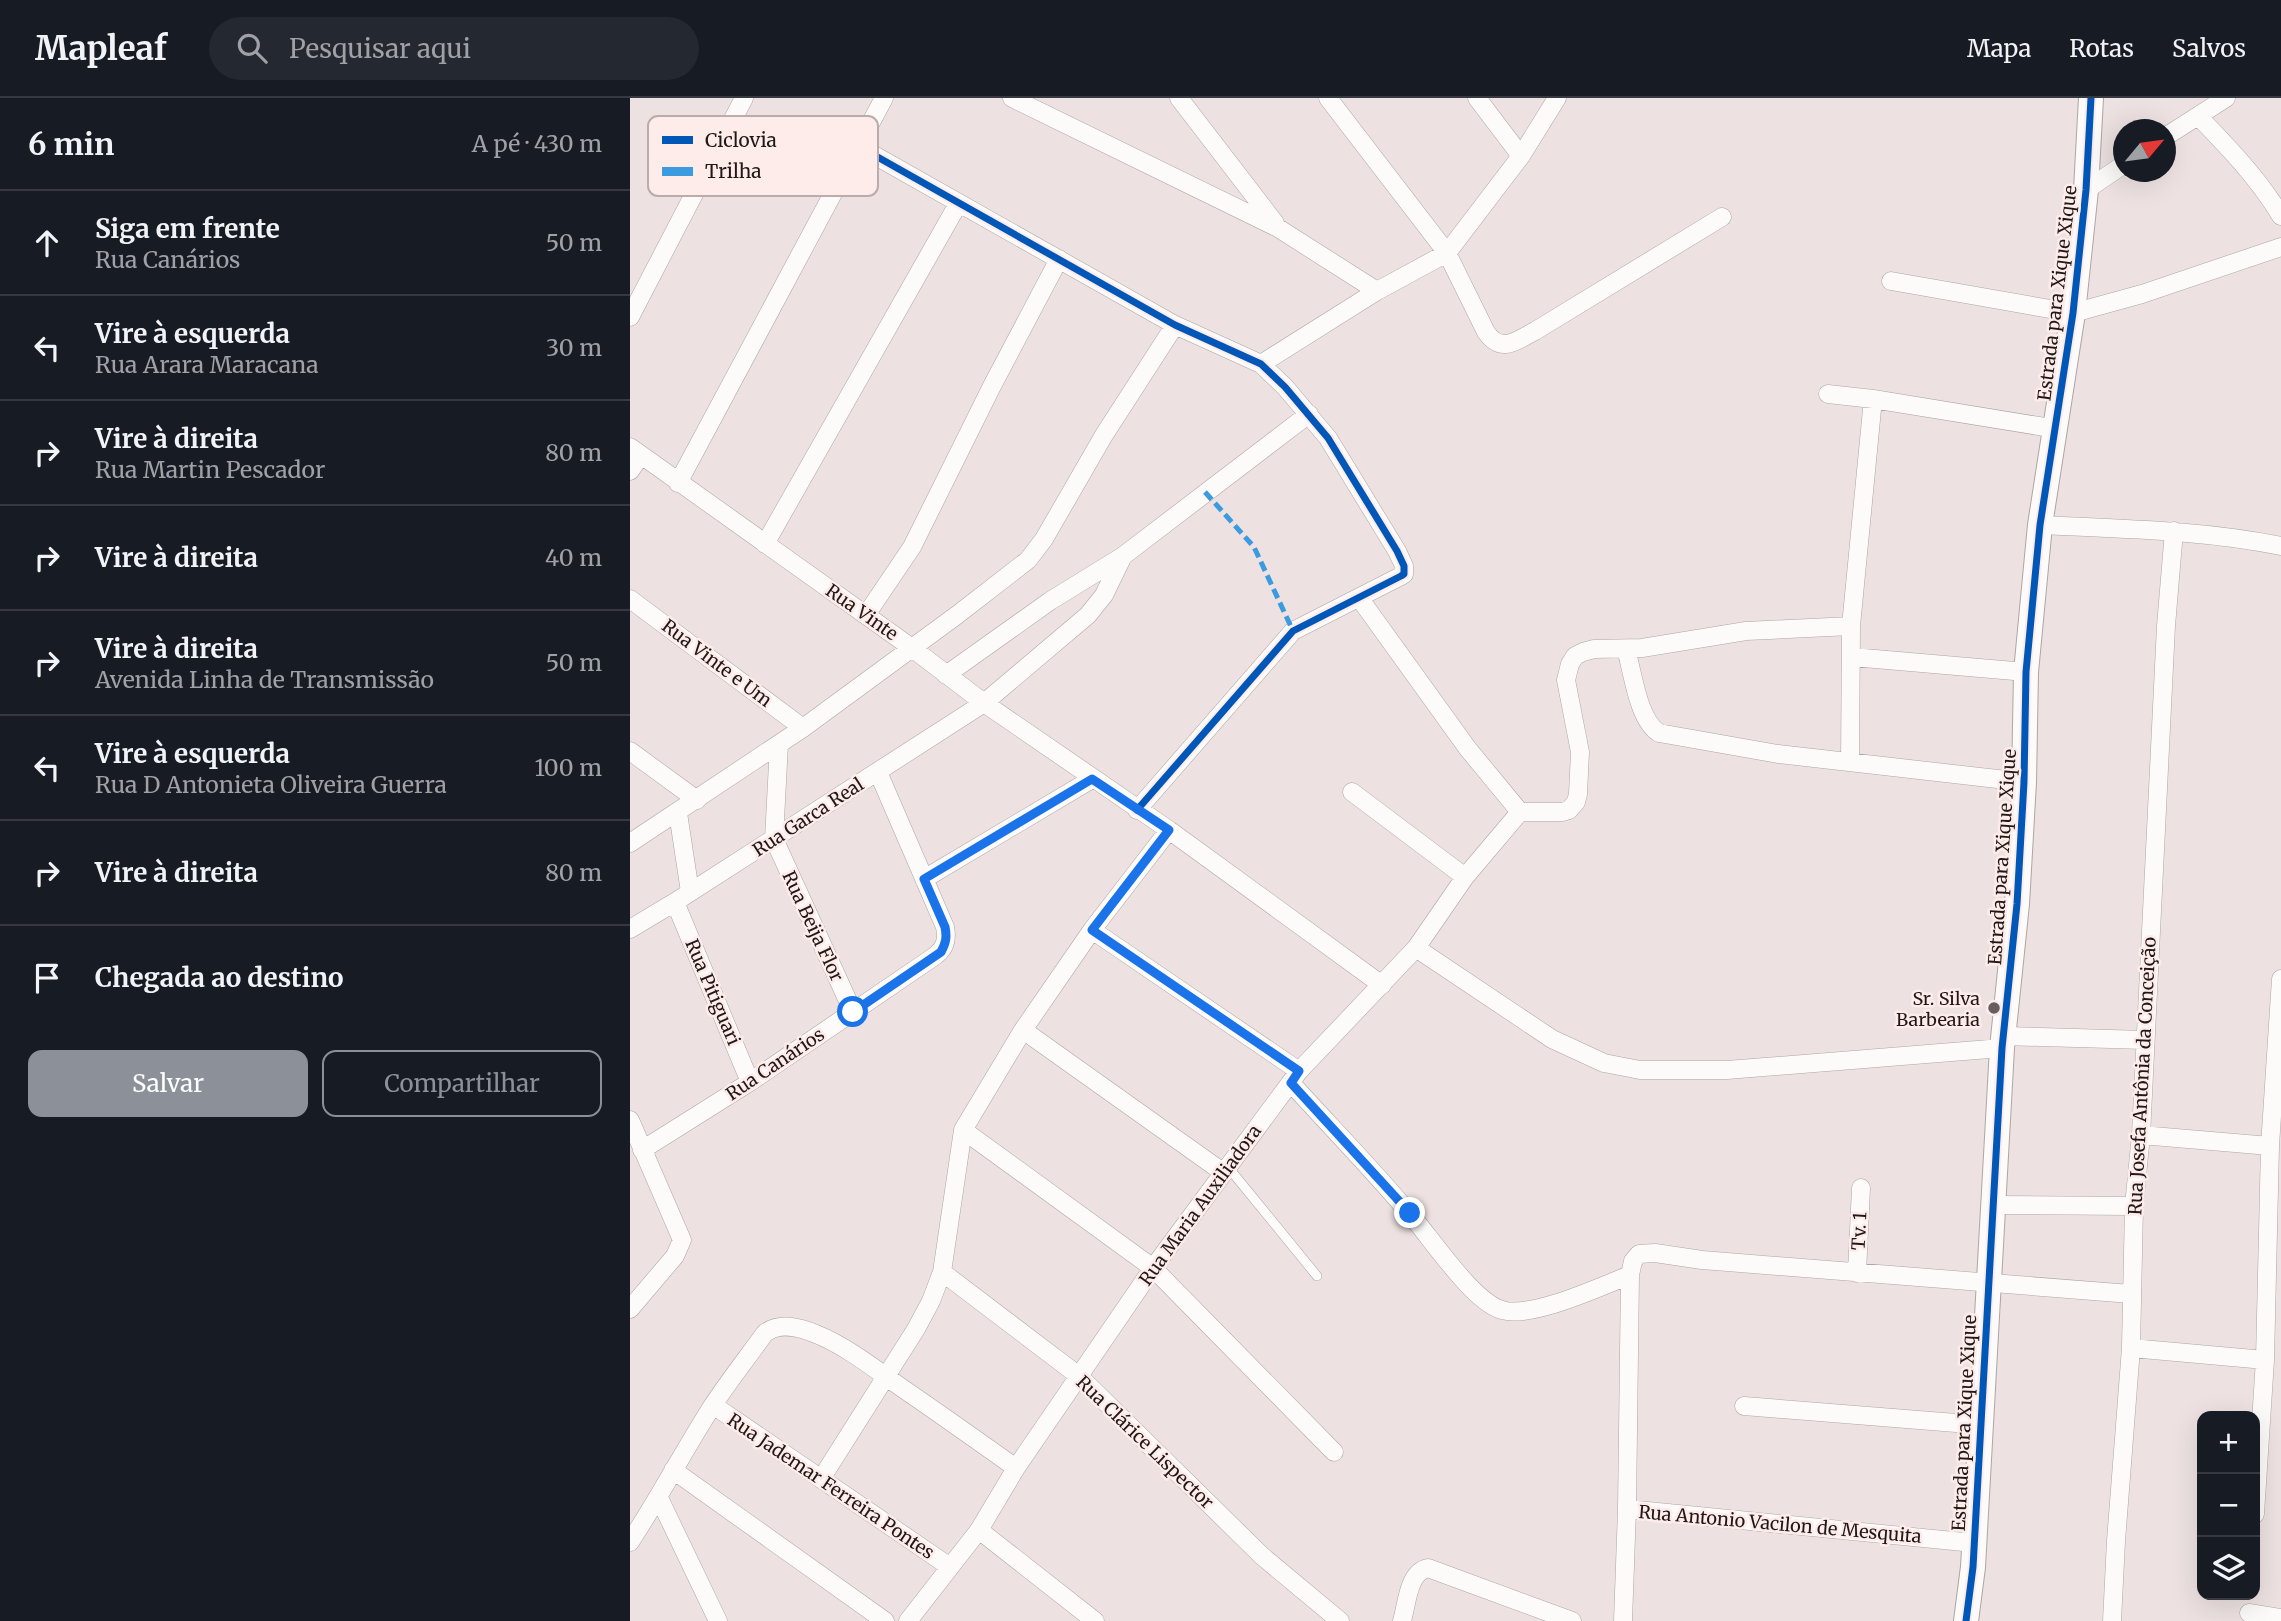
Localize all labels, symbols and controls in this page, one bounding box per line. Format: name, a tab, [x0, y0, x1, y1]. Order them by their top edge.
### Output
search box	[209, 17, 699, 80]
text: Mapleaf	[35, 28, 167, 69]
icon: search	[233, 29, 271, 67]
text: Pesquisar aqui	[289, 32, 471, 65]
text: Mapa	[1967, 33, 2031, 64]
text: Rotas	[2069, 33, 2134, 64]
text: Salvos	[2172, 33, 2246, 64]
legend	[648, 116, 878, 196]
north arrow	[2113, 119, 2176, 182]
text: 6 min	[28, 125, 114, 163]
text: Ciclovia	[705, 128, 777, 152]
text: A pé · 430 m	[472, 129, 602, 158]
text: Trilha	[705, 159, 761, 183]
street label: Estrada para Xique Xique	[2032, 184, 2082, 402]
text: Siga em frente	[95, 212, 280, 245]
icon: ahead	[28, 224, 66, 262]
text: 50 m	[546, 228, 602, 257]
text: Rua Canários	[95, 245, 240, 274]
text: Vire à esquerda	[95, 317, 290, 350]
icon: left	[28, 329, 66, 367]
text: 30 m	[546, 333, 602, 362]
text: Rua Arara Maracana	[95, 350, 319, 379]
text: Vire à direita	[95, 422, 258, 455]
icon: right	[28, 434, 66, 472]
text: 80 m	[545, 438, 602, 467]
text: Rua Martin Pescador	[95, 455, 325, 484]
icon: right	[28, 539, 66, 577]
text: Vire à direita	[95, 541, 258, 574]
text: 40 m	[545, 543, 602, 572]
street label: Rua Vinte	[821, 579, 903, 645]
street label: Rua Vinte e Um	[658, 614, 777, 712]
text: Vire à direita	[95, 632, 258, 665]
icon: right	[28, 644, 66, 682]
text: 50 m	[546, 648, 602, 677]
text: Avenida Linha de Transmissão	[95, 665, 434, 694]
text: Vire à esquerda	[95, 737, 290, 770]
street label: Estrada para Xique Xique	[1983, 748, 2021, 966]
icon: left	[28, 749, 66, 787]
text: 100 m	[534, 753, 602, 782]
text: Rua D Antonieta Oliveira Guerra	[95, 770, 447, 799]
street label: Rua Garca Real	[748, 772, 868, 861]
icon: right	[28, 854, 66, 892]
text: Vire à direita	[95, 856, 258, 889]
text: 80 m	[545, 858, 602, 887]
street label: Rua Beija Flor	[777, 867, 849, 985]
street label: Rua Pitiguari	[680, 935, 746, 1049]
street label: Rua Josefa Antônia da Conceição	[2123, 936, 2161, 1216]
icon: arrive	[28, 959, 66, 997]
text: Chegada ao destino	[95, 961, 344, 994]
place label: Sr. Silva Barbearia	[1896, 987, 1980, 1031]
route start	[837, 996, 868, 1027]
marker: Sr. Silva Barbearia	[1986, 1000, 2002, 1016]
street label: Rua Canários	[721, 1023, 829, 1105]
button: Salvar	[28, 1050, 308, 1117]
button: Compartilhar	[322, 1050, 602, 1117]
street label: Rua Maria Auxiliadora	[1134, 1120, 1266, 1290]
route end	[1394, 1197, 1425, 1228]
street label: Tv. 1	[1847, 1211, 1871, 1251]
street label: Estrada para Xique Xique	[1947, 1314, 1981, 1532]
street label: Rua Clárice Lispector	[1072, 1370, 1218, 1514]
street label: Rua Jademar Ferreira Pontes	[723, 1408, 939, 1564]
map controls	[2197, 1411, 2260, 1600]
button: +	[2197, 1411, 2260, 1474]
button: −	[2197, 1474, 2260, 1537]
street label: Rua Antonio Vacilon de Mesquita	[1637, 1500, 1923, 1548]
button: layers	[2197, 1537, 2260, 1600]

